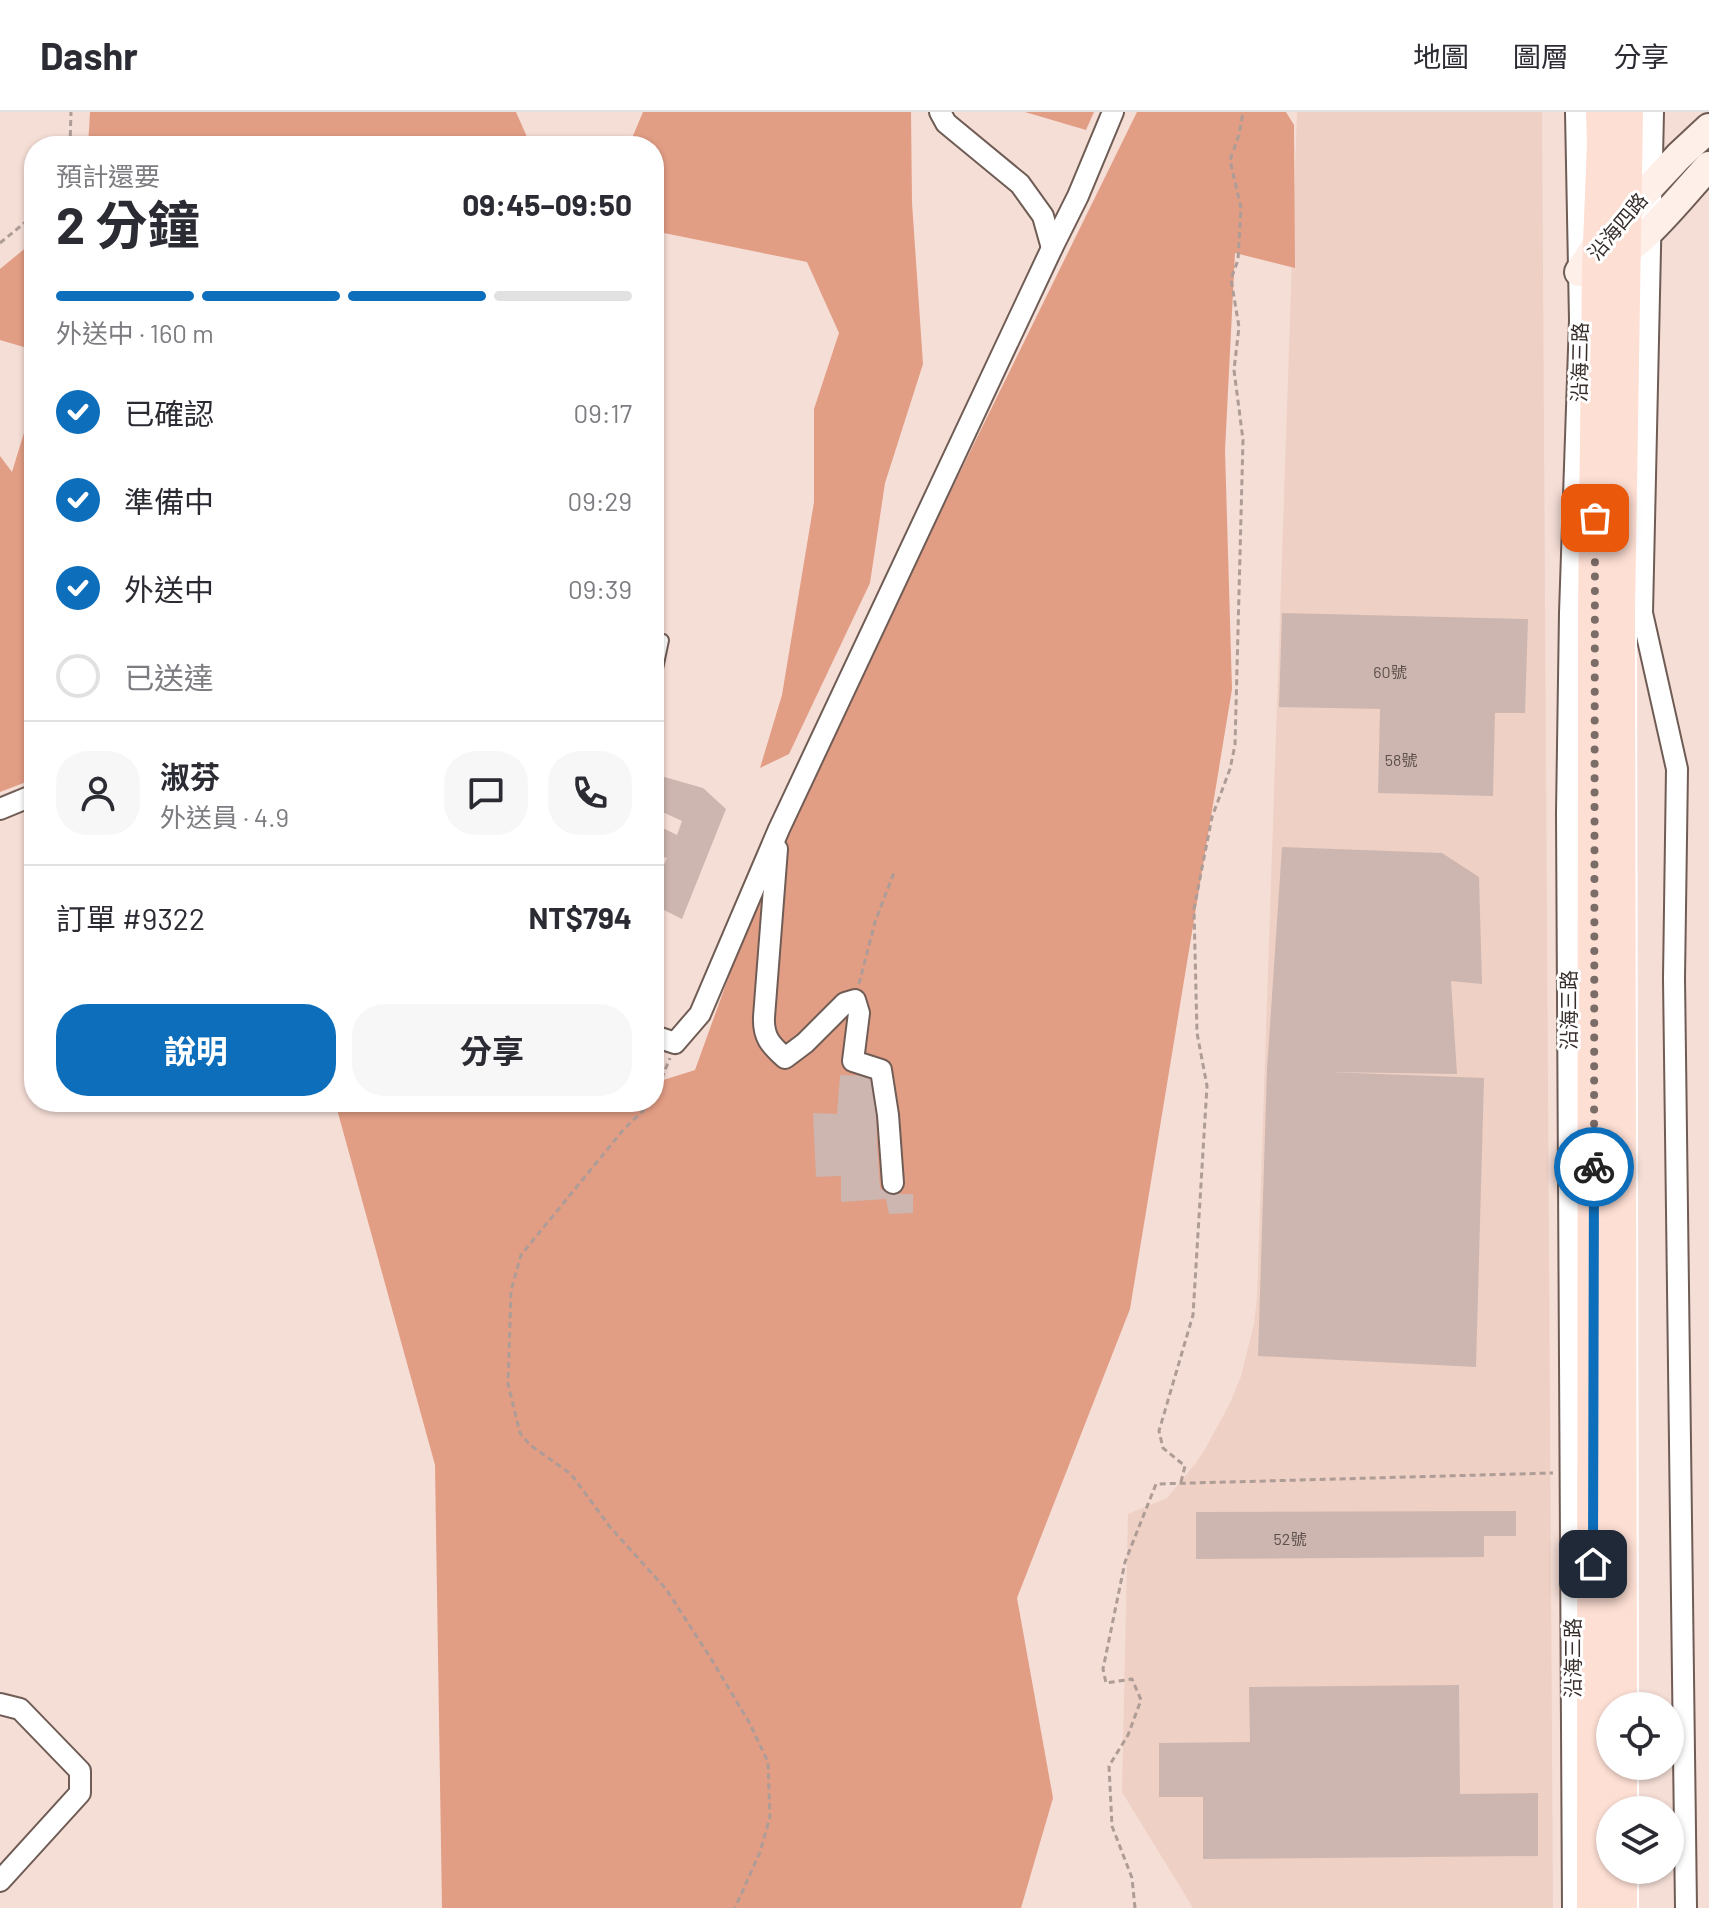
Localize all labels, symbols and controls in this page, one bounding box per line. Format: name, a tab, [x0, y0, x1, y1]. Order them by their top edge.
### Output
text: Dashr	[40, 32, 138, 78]
text: 地圖	[1413, 39, 1469, 73]
text: 圖層	[1513, 39, 1569, 73]
text: 分享	[1613, 39, 1669, 73]
text: 預計還要	[56, 160, 160, 191]
text: 09:45–09:50	[462, 186, 632, 222]
street label: 沿海四路	[1582, 188, 1652, 264]
text: 2 分鐘	[56, 192, 200, 254]
text: 外送中 · 160 m	[56, 317, 214, 348]
street label: 沿海三路	[1566, 322, 1592, 402]
icon: check	[56, 390, 100, 434]
text: 已確認	[124, 395, 214, 431]
text: 09:17	[574, 397, 632, 428]
icon: check	[56, 478, 100, 522]
text: 準備中	[124, 483, 214, 519]
pin	[1561, 484, 1629, 552]
text: 09:29	[567, 485, 632, 516]
icon: bag	[1573, 496, 1617, 540]
icon: check	[56, 566, 100, 610]
text: 外送中	[124, 571, 214, 607]
text: 09:39	[568, 573, 632, 604]
text: 已送達	[124, 659, 214, 695]
house number: 60號	[1373, 662, 1407, 681]
house number: 58號	[1385, 750, 1417, 769]
button: person	[56, 751, 140, 835]
button: chat	[444, 751, 528, 835]
button: phone	[548, 751, 632, 835]
text: 淑芬	[160, 758, 220, 794]
text: 外送員 · 4.9	[160, 801, 289, 832]
text: NT$794	[528, 899, 632, 935]
text: 訂單 #9322	[56, 900, 205, 936]
street label: 沿海三路	[1556, 970, 1580, 1050]
button: 說明	[56, 1004, 336, 1096]
button: 分享	[352, 1004, 632, 1096]
courier	[1554, 1127, 1634, 1207]
icon: bike	[1572, 1145, 1616, 1189]
house number: 52號	[1274, 1529, 1306, 1548]
pin	[1559, 1530, 1627, 1598]
icon: home	[1571, 1542, 1615, 1586]
street label: 沿海三路	[1560, 1618, 1584, 1698]
map controls	[1596, 1692, 1684, 1884]
button: locate	[1596, 1692, 1684, 1780]
button: layers	[1596, 1796, 1684, 1884]

